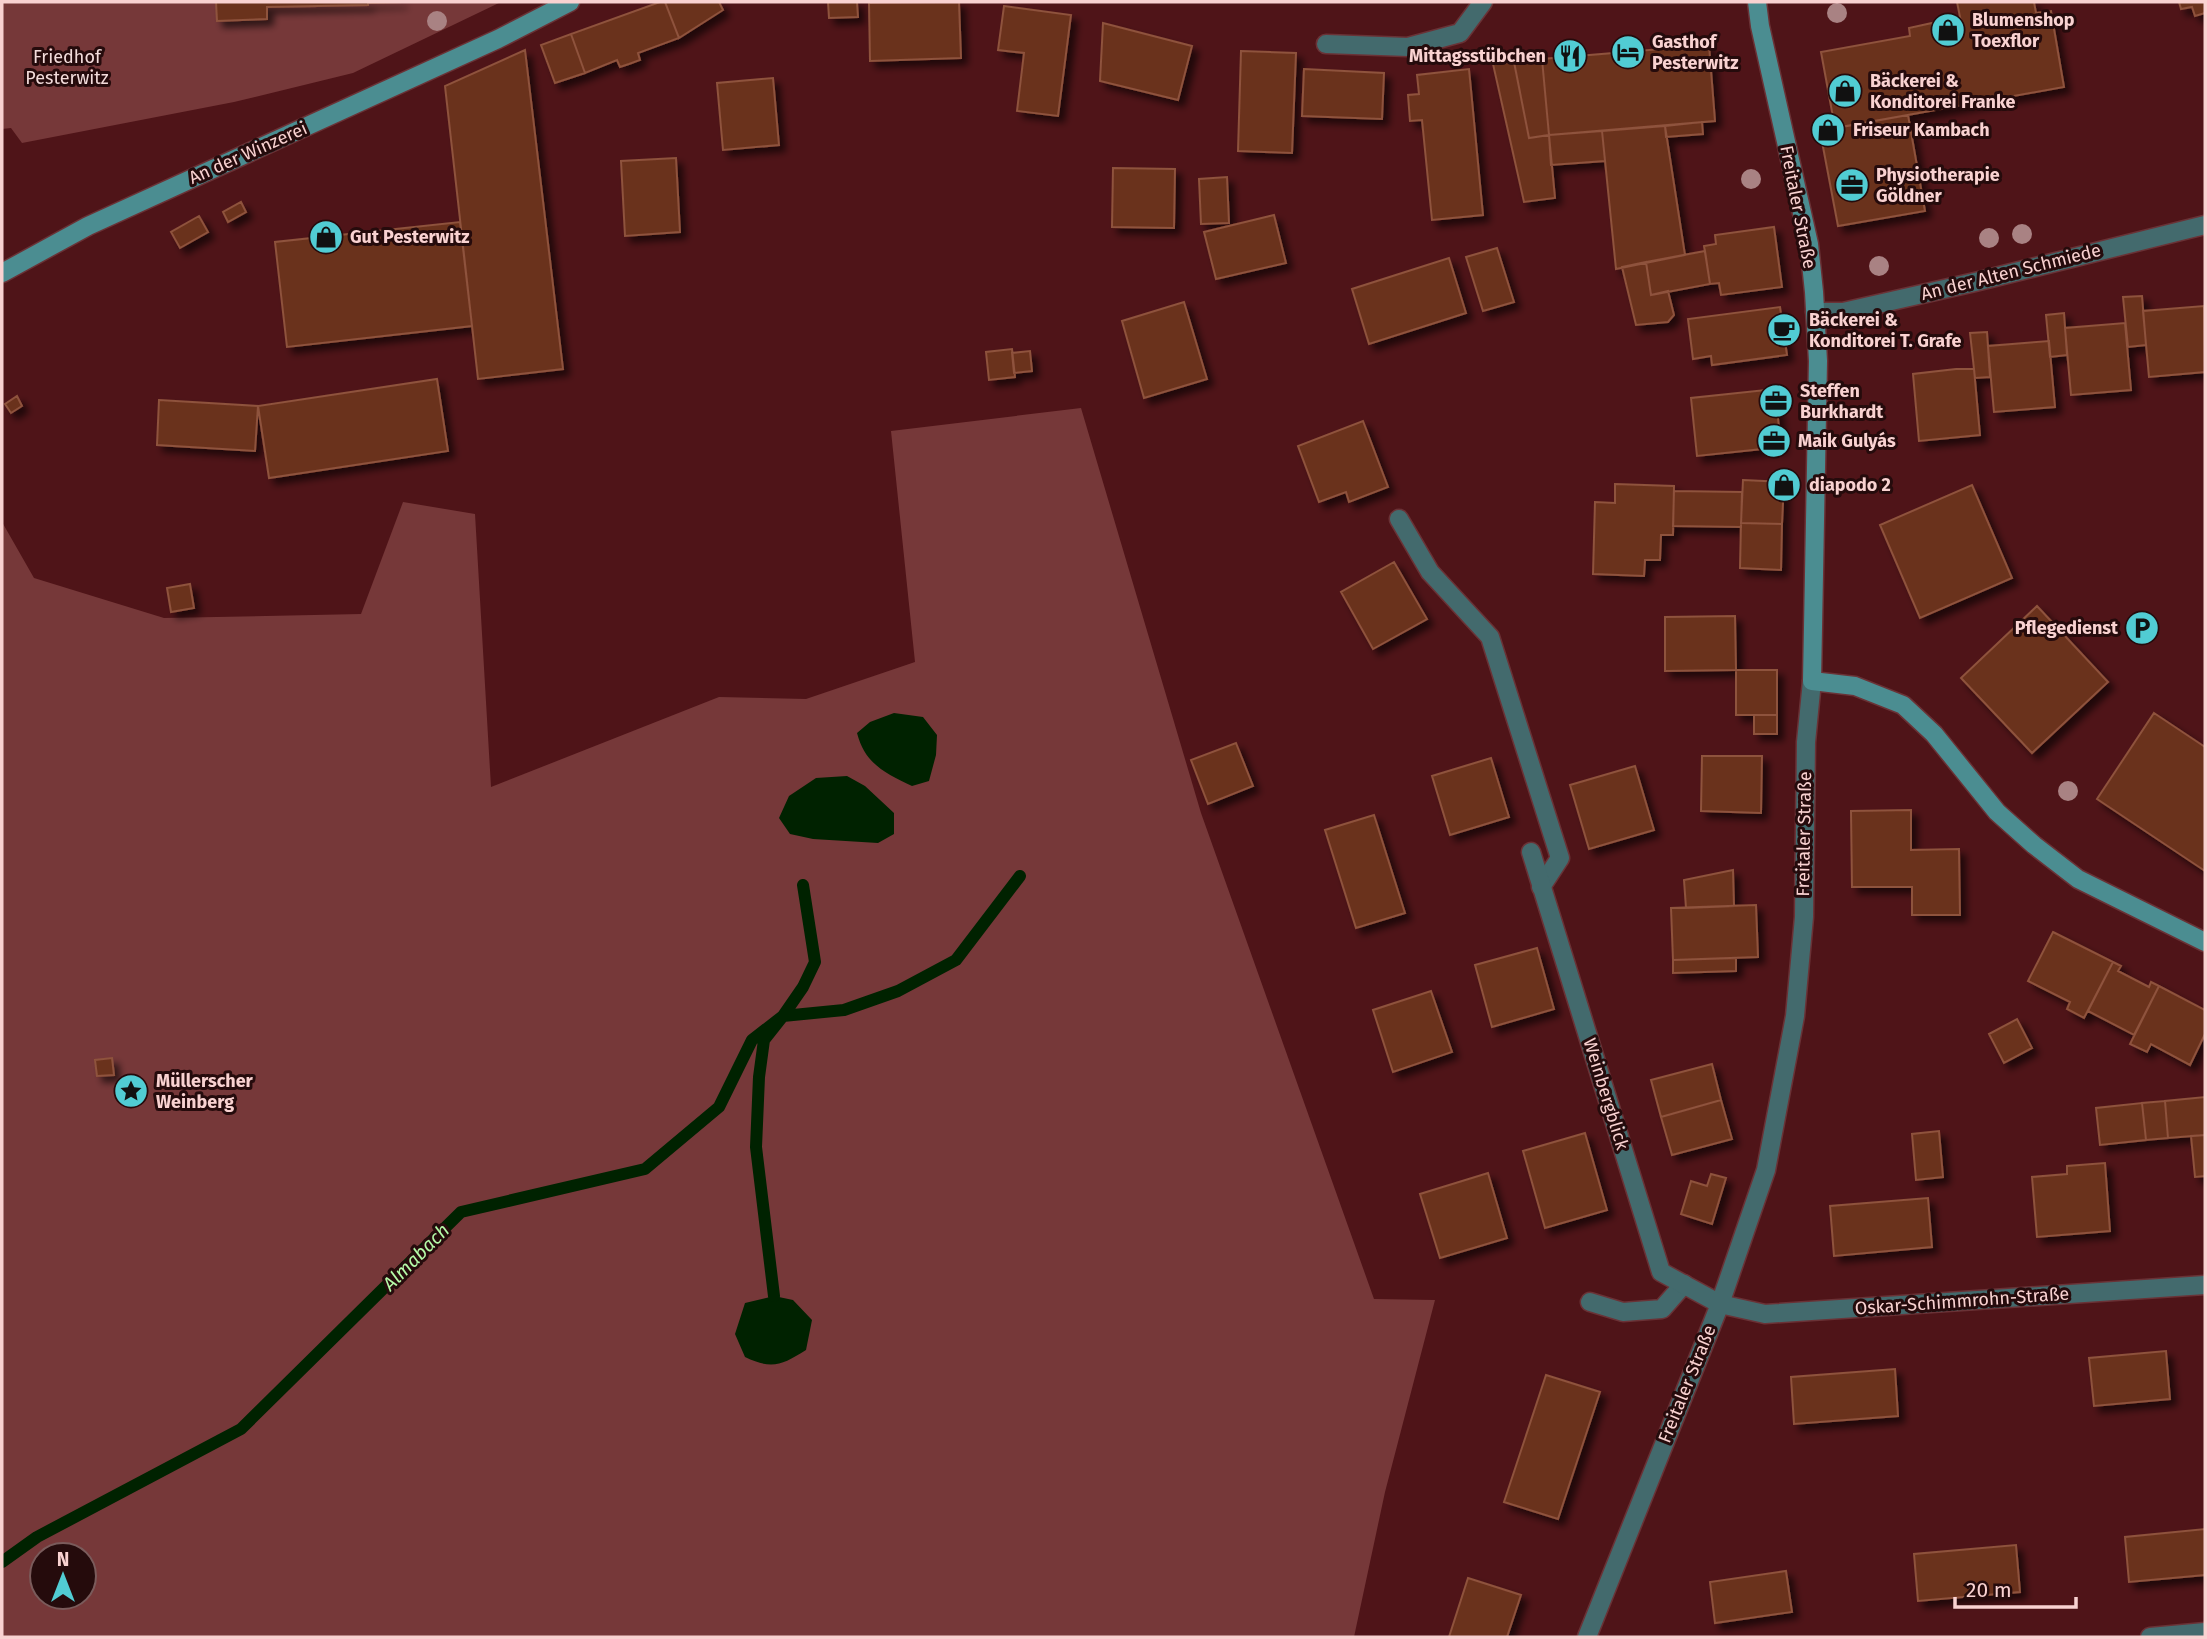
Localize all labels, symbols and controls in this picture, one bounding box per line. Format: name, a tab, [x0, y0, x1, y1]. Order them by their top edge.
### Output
place label: Blumenshop Toexflor	[1972, 9, 2075, 52]
shop icon: Blumenshop Toexflor	[1929, 11, 1967, 49]
place label: Gasthof Pesterwitz	[1652, 31, 1738, 74]
hotel icon: Gasthof Pesterwitz	[1609, 33, 1647, 71]
restaurant icon: Mittagsstübchen	[1551, 37, 1589, 75]
place label: Mittagsstübchen	[1409, 45, 1546, 67]
park label: Friedhof Pesterwitz	[25, 46, 109, 89]
place label: Bäckerei & Konditorei Franke	[1870, 70, 2016, 113]
shop icon: Bäckerei & Konditorei Franke	[1826, 72, 1864, 110]
shop icon: Friseur Kambach	[1809, 111, 1847, 149]
street label: An der Winzerei	[185, 117, 311, 189]
place label: Friseur Kambach	[1853, 119, 1990, 141]
street label: Freitaler Straße	[1775, 143, 1821, 271]
place label: Physiotherapie Göldner	[1876, 164, 2000, 207]
office icon: Physiotherapie Göldner	[1833, 166, 1871, 204]
shop icon: Gut Pesterwitz	[307, 218, 345, 256]
place label: Gut Pesterwitz	[350, 226, 470, 248]
street label: An der Alten Schmiede	[1919, 239, 2103, 305]
place label: Bäckerei & Konditorei T. Grafe	[1809, 309, 1961, 352]
cafe icon: Bäckerei & Konditorei T. Grafe	[1765, 311, 1803, 349]
place label: Steffen Burkhardt	[1800, 380, 1884, 423]
office icon: Steffen Burkhardt	[1757, 382, 1795, 420]
office icon: Maik Gulyás	[1755, 422, 1793, 460]
place label: Maik Gulyás	[1798, 430, 1896, 452]
shop icon: diapodo 2	[1765, 466, 1803, 504]
place label: diapodo 2	[1809, 474, 1891, 496]
parking icon: Pflegedienst	[2123, 609, 2161, 647]
place label: Pflegedienst	[2015, 617, 2119, 639]
street label: Freitaler Straße	[1792, 771, 1816, 897]
street label: Weinbergblick	[1579, 1036, 1634, 1153]
place label: Müllerscher Weinberg	[156, 1070, 254, 1113]
place icon: Müllerscher Weinberg	[112, 1072, 150, 1110]
water label: Almabach	[377, 1219, 454, 1296]
street label: Oskar-Schimmrohn-Straße	[1854, 1283, 2070, 1319]
street label: Freitaler Straße	[1653, 1322, 1721, 1446]
north arrow	[28, 1541, 98, 1611]
text: N	[57, 1548, 69, 1571]
scale bar	[1955, 1566, 2076, 1610]
text: 20 m	[1966, 1577, 2012, 1603]

